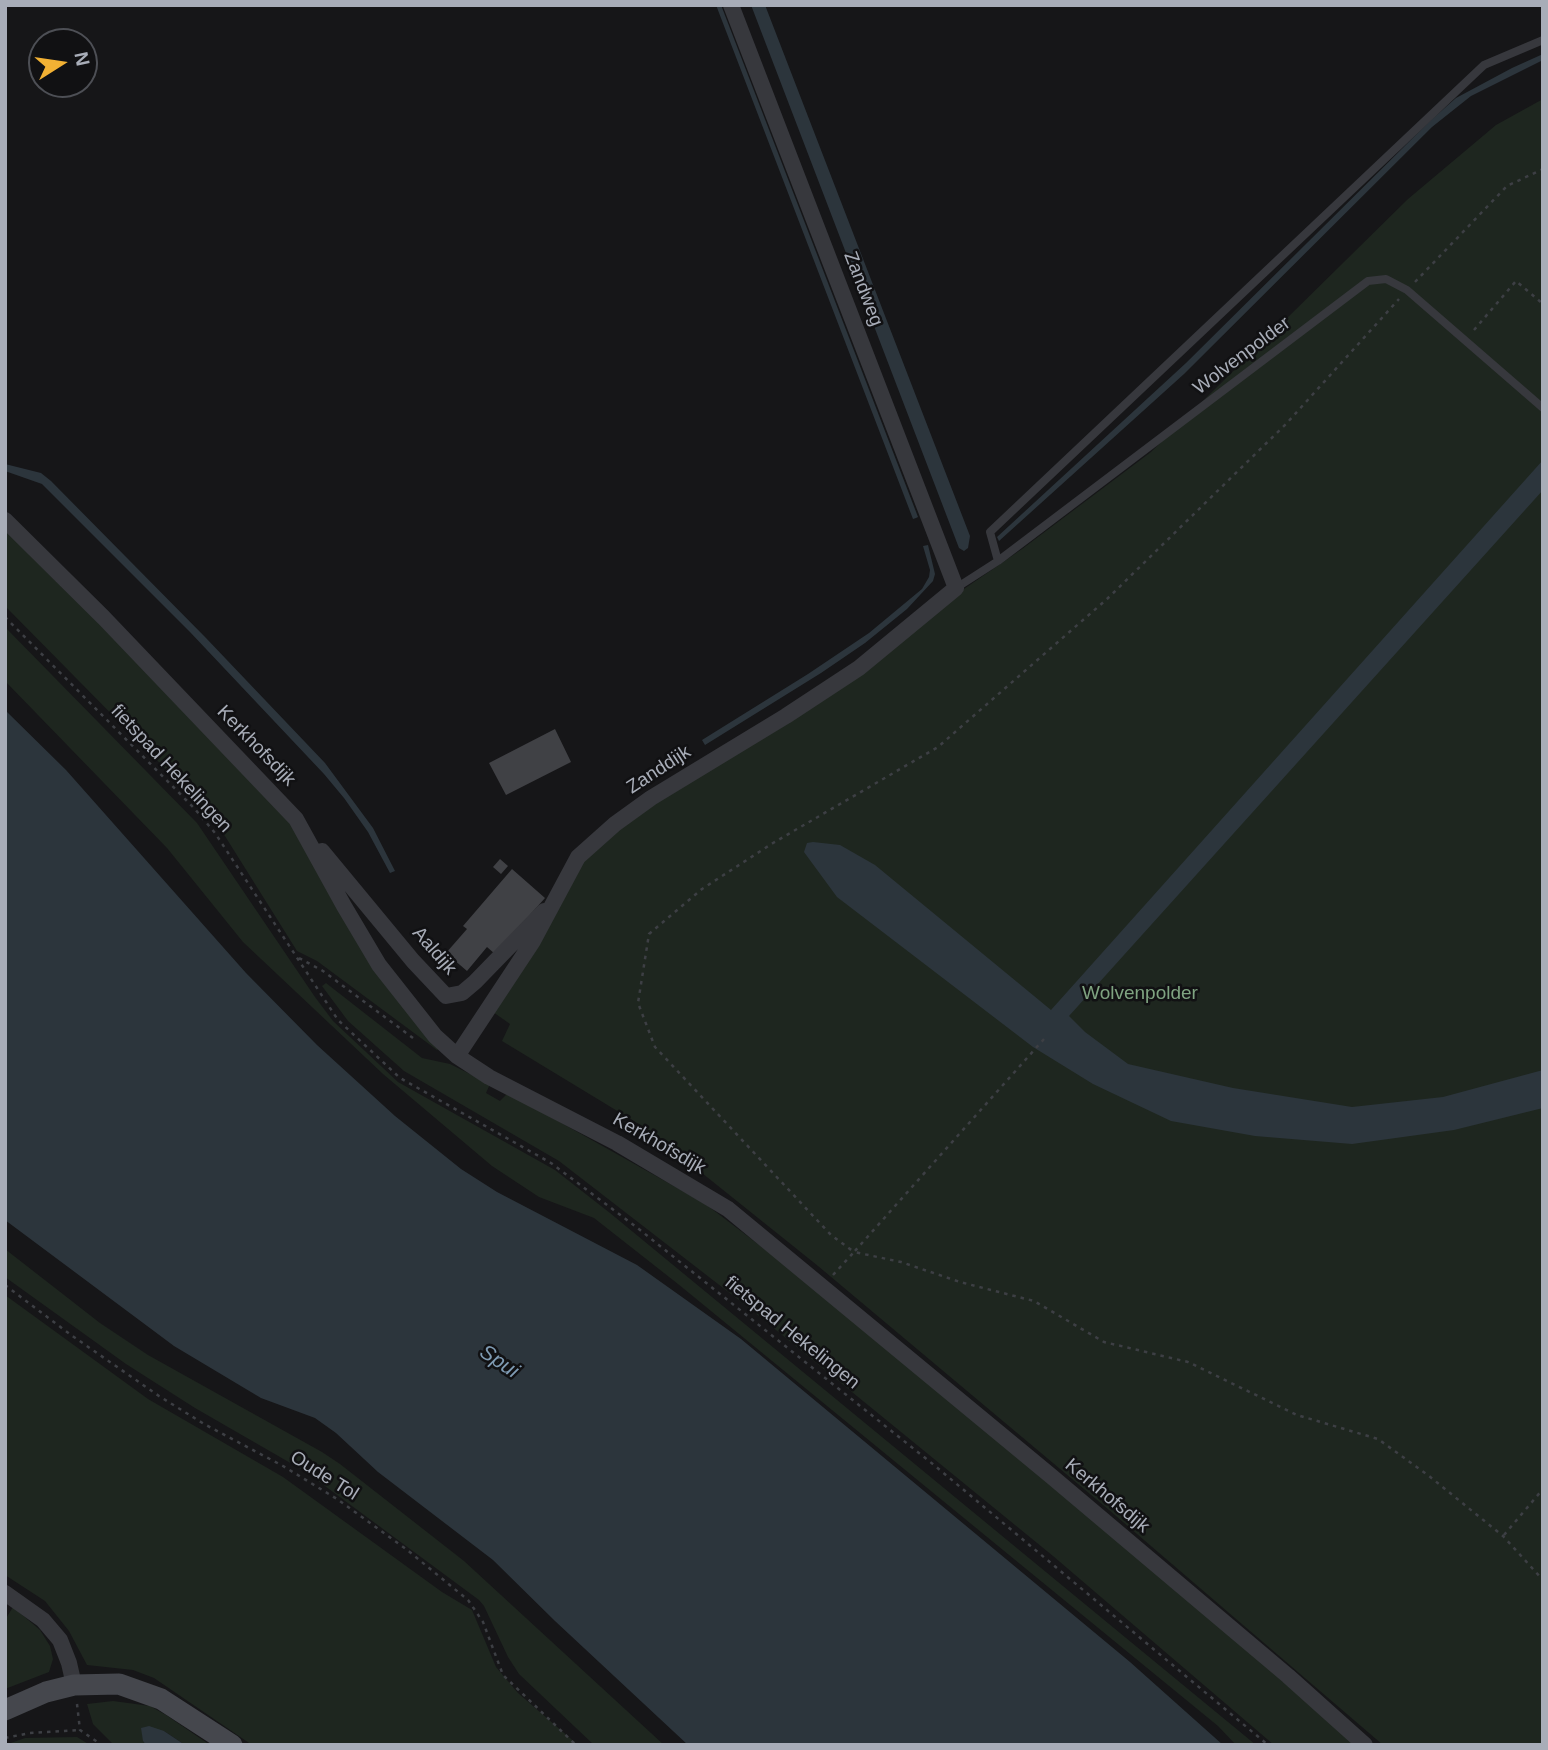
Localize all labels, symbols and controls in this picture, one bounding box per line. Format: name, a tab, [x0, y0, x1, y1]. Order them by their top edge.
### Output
north arrow	[28, 28, 98, 98]
text: N	[70, 50, 94, 68]
street label: Zandweg	[838, 248, 888, 330]
street label: Wolvenpolder	[1189, 312, 1295, 400]
street label: fietspad Hekelingen	[106, 700, 236, 838]
street label: Kerkhofsdijk	[212, 701, 300, 791]
street label: Zanddijk	[623, 741, 695, 799]
street label: Aaldijk	[407, 922, 461, 980]
park label: Wolvenpolder	[1082, 983, 1198, 1005]
street label: Kerkhofsdijk	[608, 1108, 710, 1180]
street label: fietspad Hekelingen	[720, 1272, 864, 1394]
water label: Spui	[475, 1340, 523, 1384]
street label: Oude Tol	[286, 1446, 362, 1506]
street label: Kerkhofsdijk	[1060, 1454, 1154, 1538]

